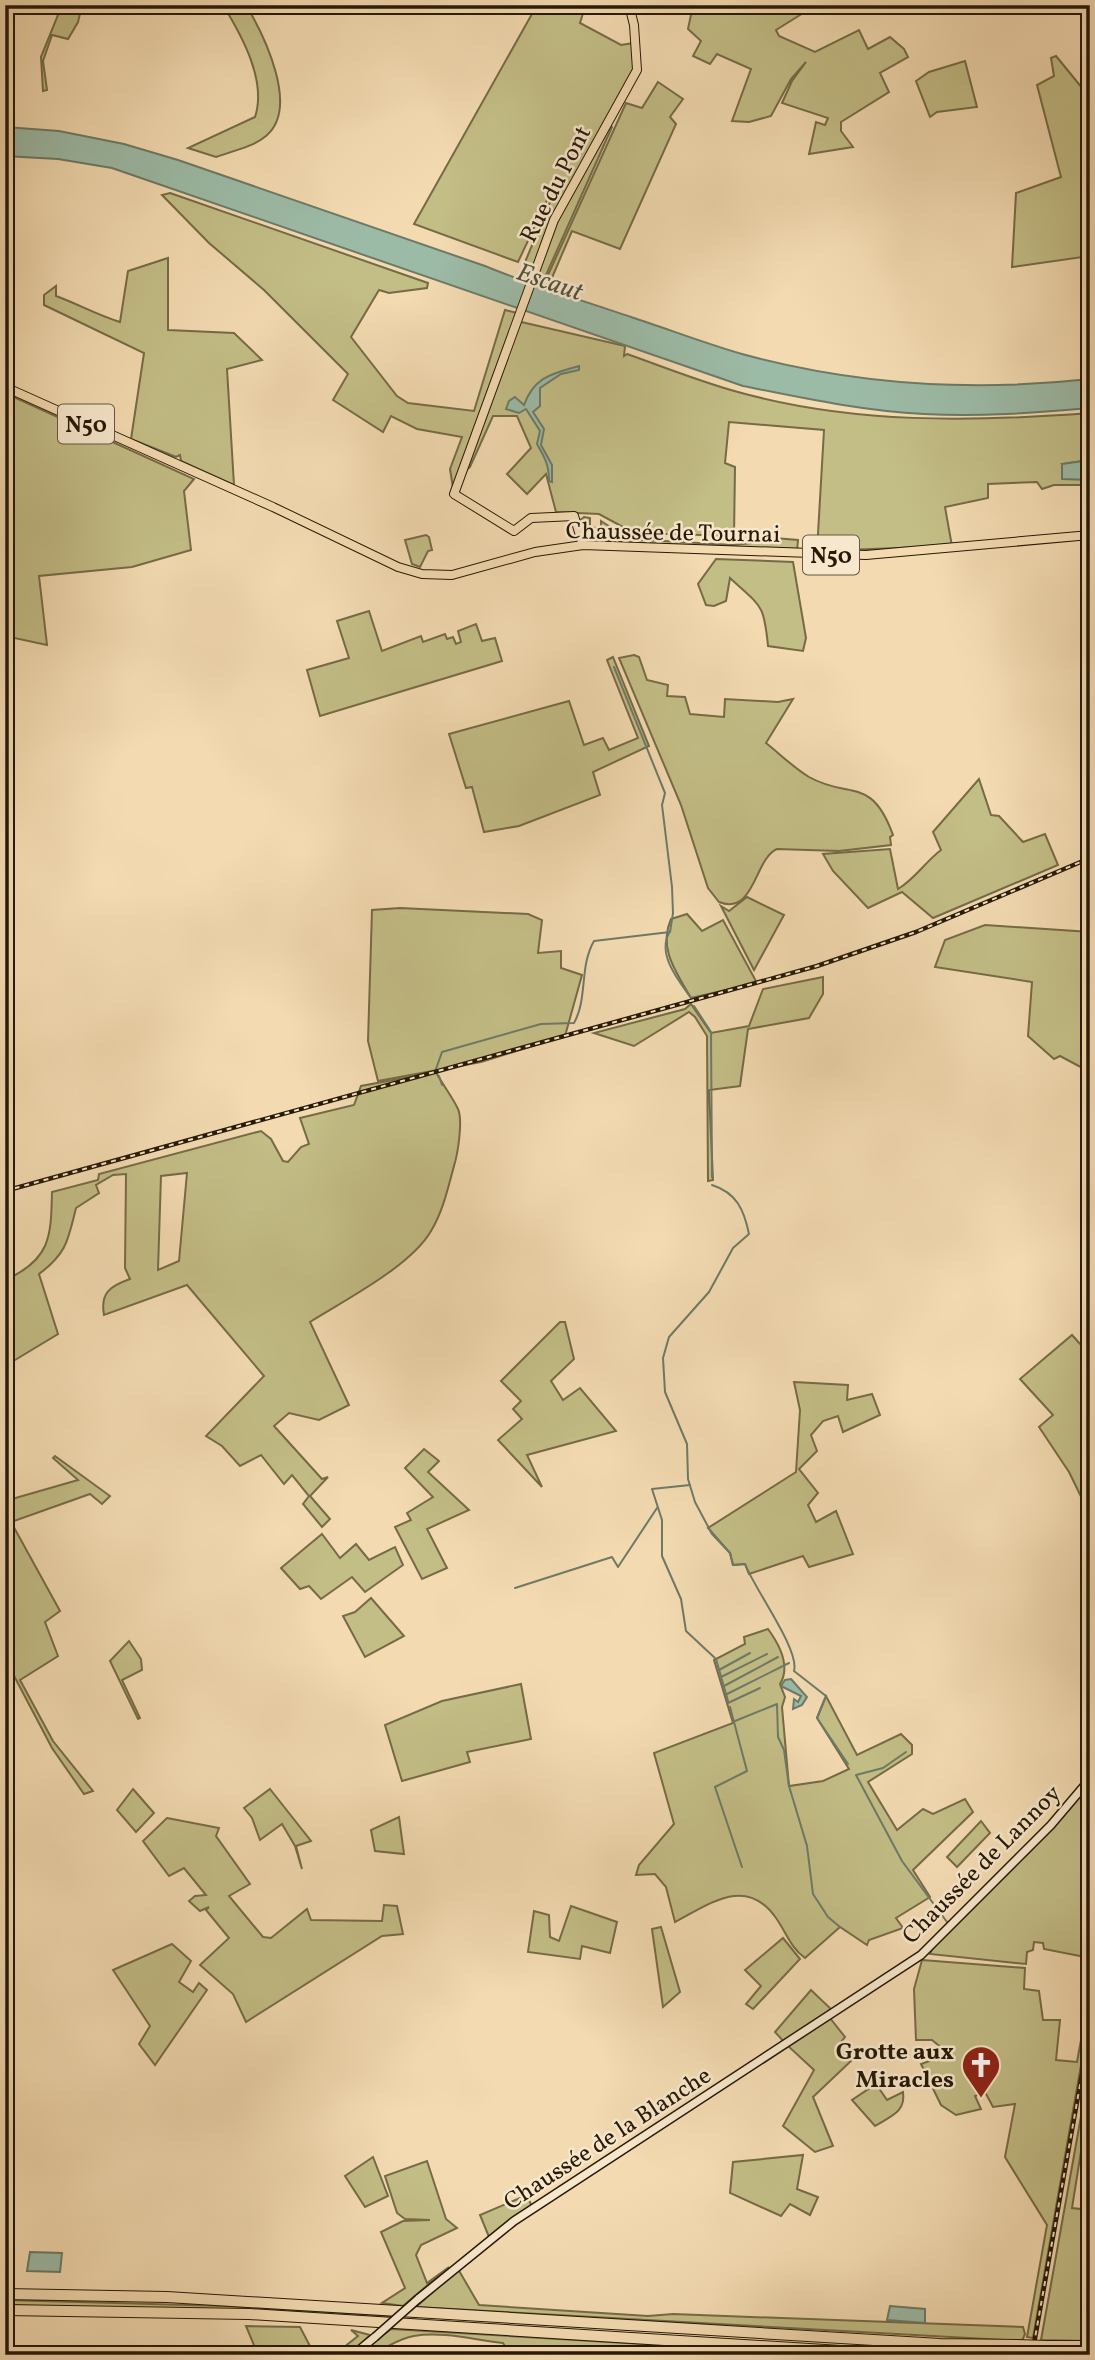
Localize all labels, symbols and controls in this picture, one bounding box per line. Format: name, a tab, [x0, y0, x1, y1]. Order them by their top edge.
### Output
street label: Rue du Pont	[513, 121, 601, 249]
water label: Escaut	[511, 255, 588, 311]
road number: N50	[58, 404, 114, 444]
street label: Chaussée de Tournai	[565, 515, 781, 553]
road number: N50	[803, 536, 859, 575]
street label: Chaussée de Lannoy	[895, 1778, 1070, 1953]
place label: Grotte aux Miracles	[836, 2036, 954, 2098]
church icon: Grotte aux Miracles	[960, 2044, 1002, 2099]
street label: Chaussée de la Blanche	[498, 2060, 719, 2220]

